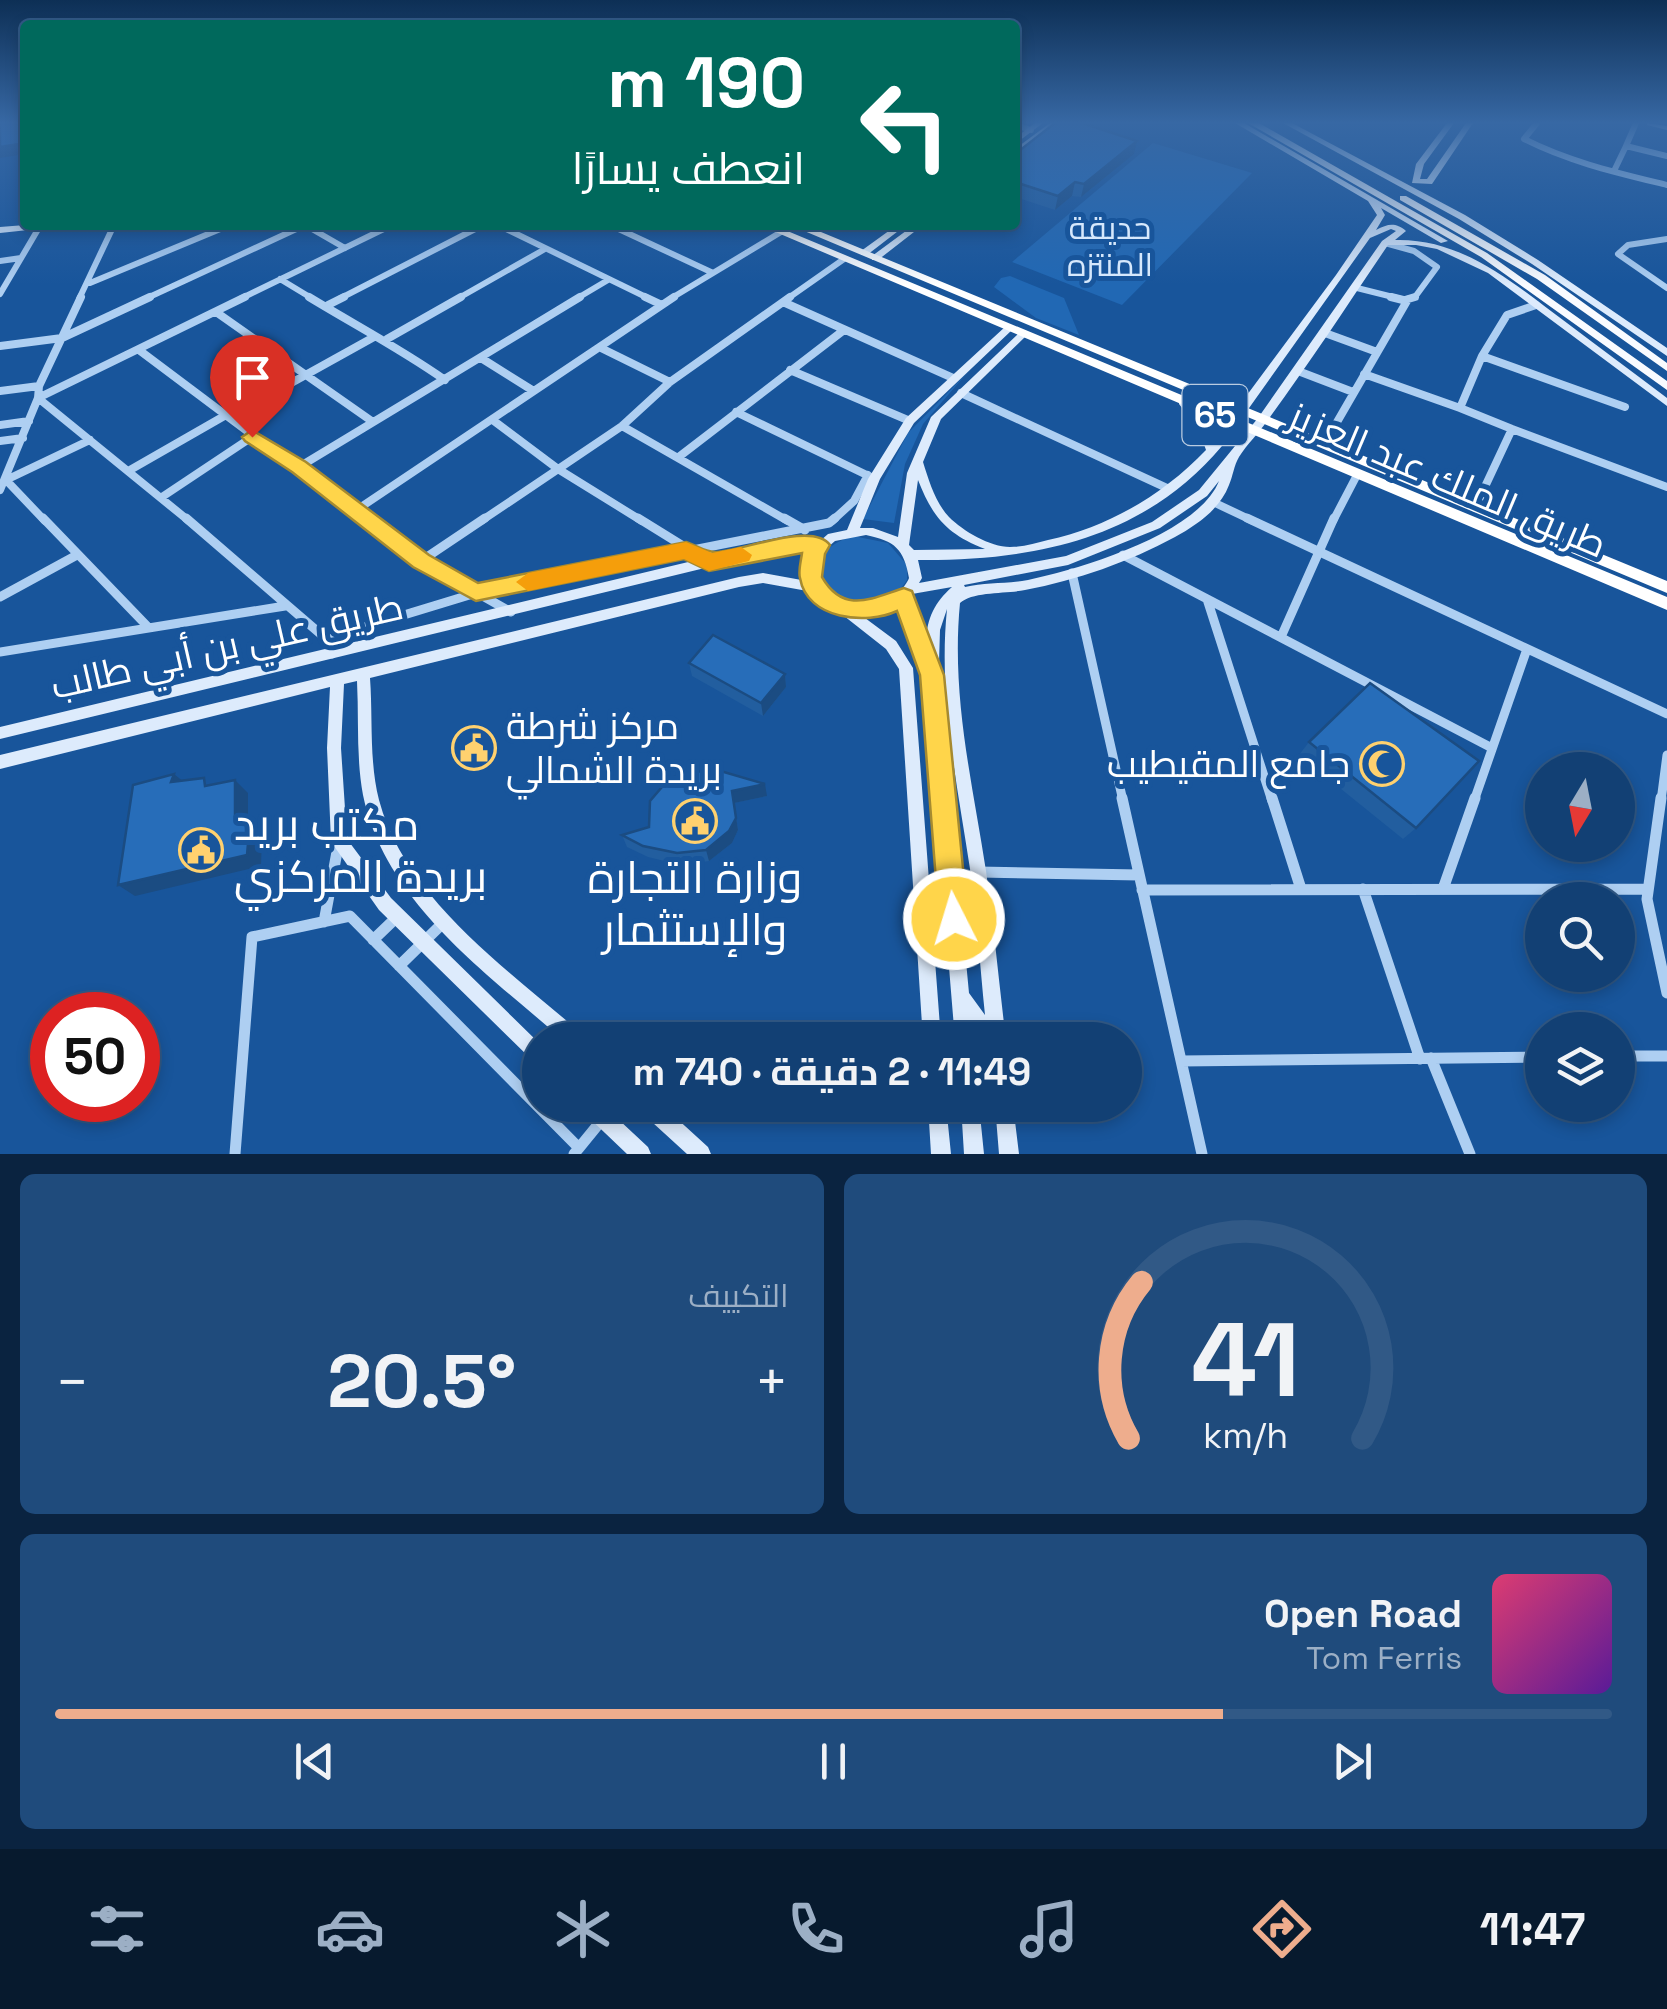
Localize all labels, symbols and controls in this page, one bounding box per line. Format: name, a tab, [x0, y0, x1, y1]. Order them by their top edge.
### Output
text: 190 m	[607, 38, 805, 127]
icon: left	[840, 60, 970, 190]
text: انعطف يسارًا	[572, 140, 805, 197]
park label: حديقة المنتزه	[1067, 208, 1153, 285]
pin	[210, 335, 295, 438]
icon: arrive	[225, 350, 280, 405]
road number: 65	[1182, 385, 1248, 445]
street label: طريق الملك عبد العزيز	[1280, 391, 1614, 569]
street label: طريق علي بن أبي طالب	[46, 582, 409, 716]
place label: مركز شرطة بريدة الشمالي	[506, 702, 722, 800]
public building icon: مركز شرطة بريدة الشمالي	[451, 725, 497, 771]
place label: جامع المقيطيب	[1107, 740, 1350, 789]
mosque icon: جامع المقيطيب	[1359, 741, 1405, 787]
north arrow	[1525, 752, 1635, 862]
map controls	[1525, 752, 1635, 1122]
place label: مكتب بريد بريدة المركزي	[234, 796, 487, 911]
public building icon: وزارة التجارة والإستثمار	[672, 798, 718, 844]
public building icon: مكتب بريد بريدة المركزي	[178, 827, 224, 873]
place label: وزارة التجارة والإستثمار	[588, 849, 802, 958]
position arrow	[902, 867, 1006, 971]
button: search	[1525, 882, 1635, 992]
speed limit sign: 50	[30, 992, 160, 1122]
button: layers	[1525, 1012, 1635, 1122]
text: 11:49 · 2 دقيقة · 740 m	[633, 1048, 1031, 1096]
text: التكييف	[688, 1276, 789, 1316]
text: 41	[1191, 1294, 1300, 1426]
text: 20.5°	[327, 1333, 516, 1429]
text: −	[55, 1347, 89, 1417]
text: +	[754, 1347, 789, 1417]
text: km/h	[1203, 1413, 1288, 1458]
text: Open Road	[1264, 1590, 1462, 1638]
text: Tom Ferris	[1306, 1638, 1462, 1678]
icon: previous	[287, 1734, 342, 1789]
icon: pause	[806, 1734, 861, 1789]
icon: next	[1325, 1734, 1380, 1789]
icon: filters	[82, 1894, 152, 1964]
icon: car	[315, 1894, 385, 1964]
icon: climate	[548, 1894, 618, 1964]
icon: phone	[781, 1894, 851, 1964]
icon: music	[1014, 1894, 1084, 1964]
icon: directions	[1247, 1894, 1317, 1964]
text: 11:47	[1480, 1901, 1585, 1958]

